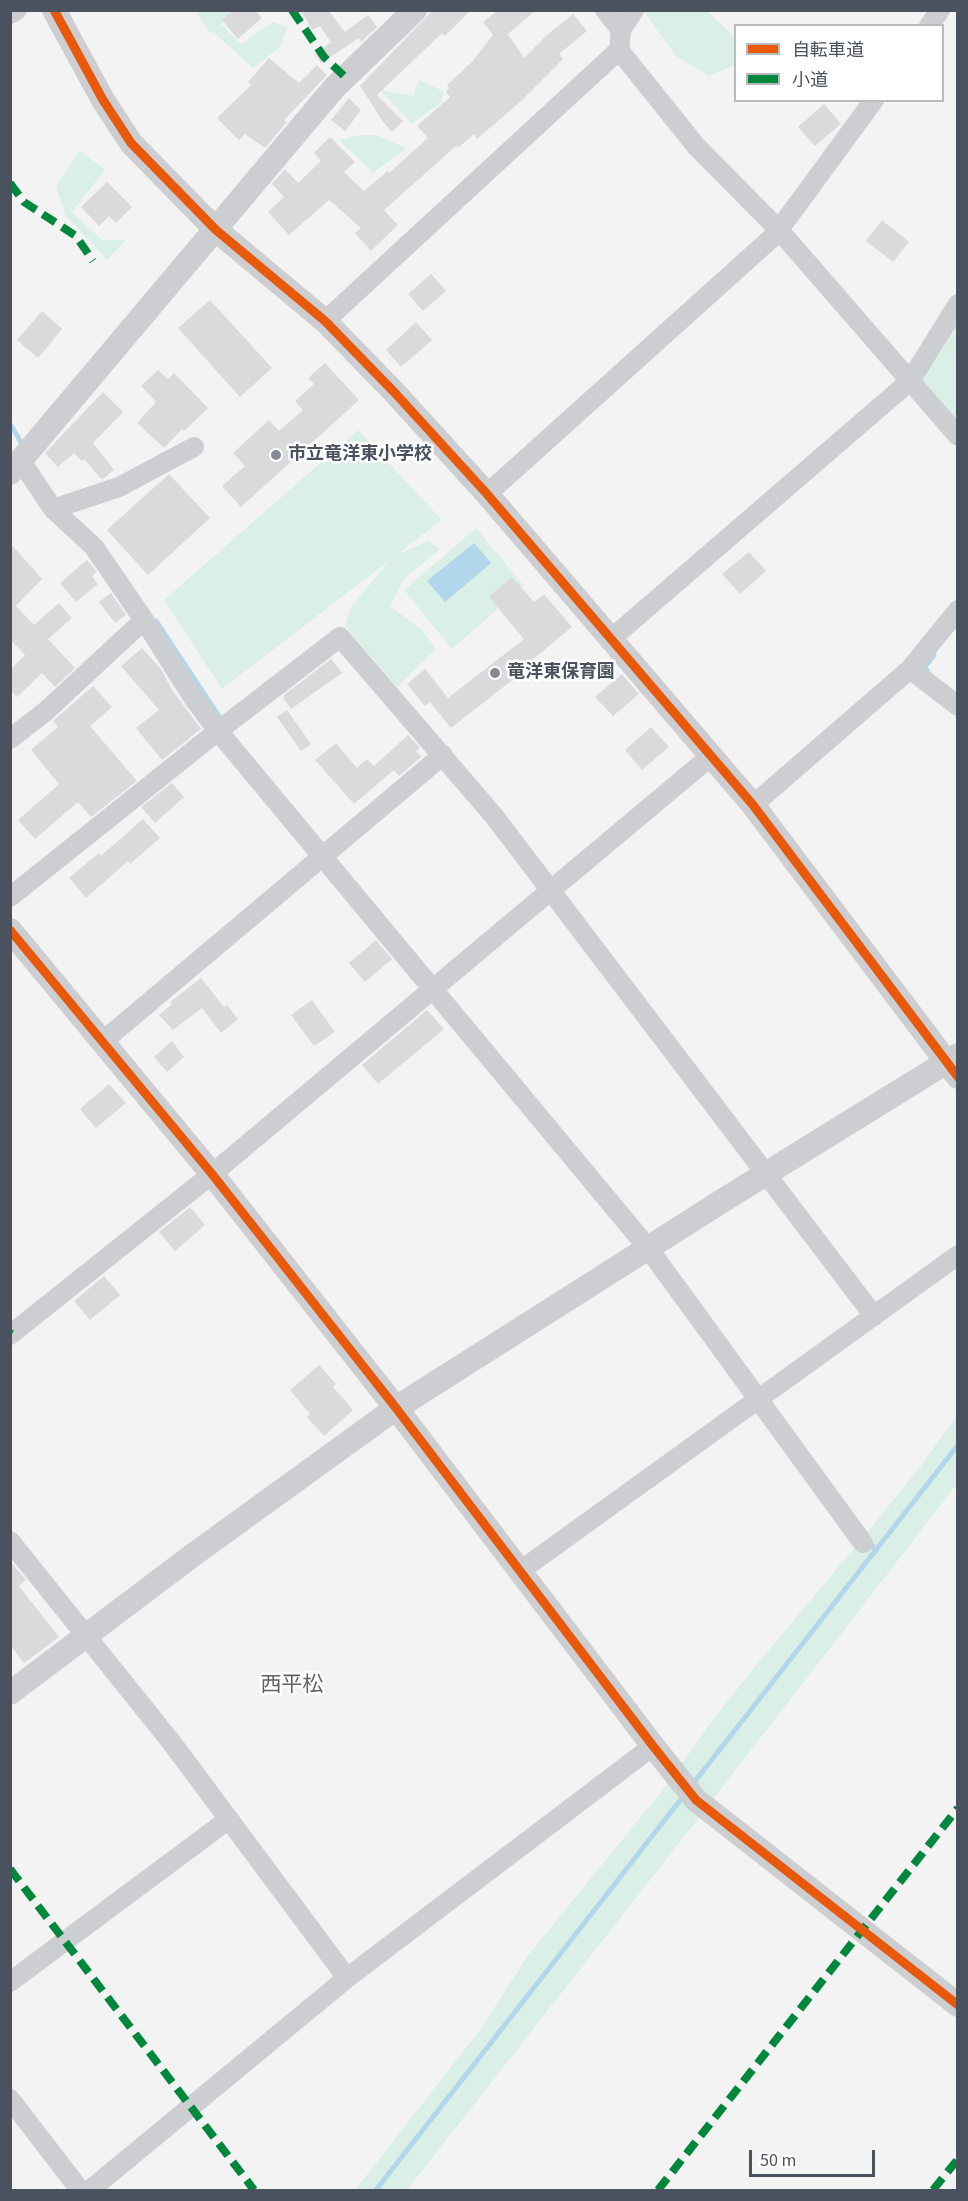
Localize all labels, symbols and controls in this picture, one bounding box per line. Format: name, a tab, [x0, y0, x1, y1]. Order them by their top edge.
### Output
legend	[734, 24, 944, 102]
text: 自転車道	[792, 38, 864, 63]
text: 小道	[792, 68, 828, 93]
place label: 市立竜洋東小学校	[288, 444, 432, 466]
marker: 市立竜洋東小学校	[269, 448, 283, 462]
place label: 竜洋東保育園	[507, 662, 615, 684]
marker: 竜洋東保育園	[488, 666, 502, 680]
district label: 西平松	[261, 1673, 323, 1699]
scale bar	[752, 2138, 878, 2176]
text: 50 m	[760, 2148, 796, 2173]

